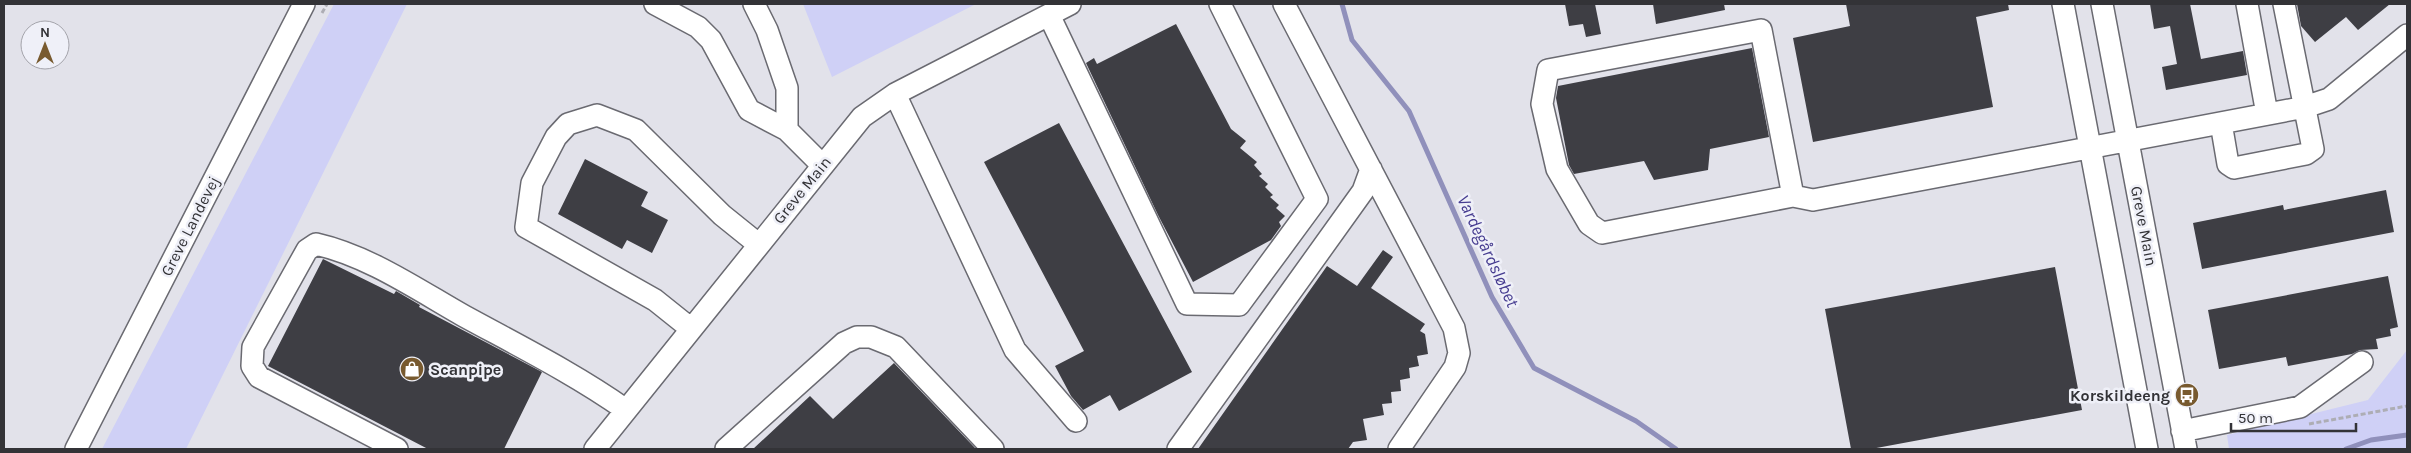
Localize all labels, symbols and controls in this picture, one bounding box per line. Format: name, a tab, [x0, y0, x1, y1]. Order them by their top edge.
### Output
north arrow	[20, 20, 70, 70]
text: N	[40, 24, 50, 41]
street label: Greve Main	[769, 152, 835, 228]
street label: Greve Landevej	[157, 173, 223, 279]
street label: Greve Main	[2127, 184, 2161, 268]
water label: Vardegårdsløbet	[1452, 191, 1524, 312]
shop icon: Scanpipe	[399, 356, 425, 382]
place label: Scanpipe	[430, 360, 501, 379]
bus stop icon: Korskildeeng	[2174, 382, 2200, 408]
place label: Korskildeeng	[2070, 386, 2170, 405]
scale bar	[2231, 400, 2356, 432]
text: 50 m	[2238, 409, 2273, 427]

